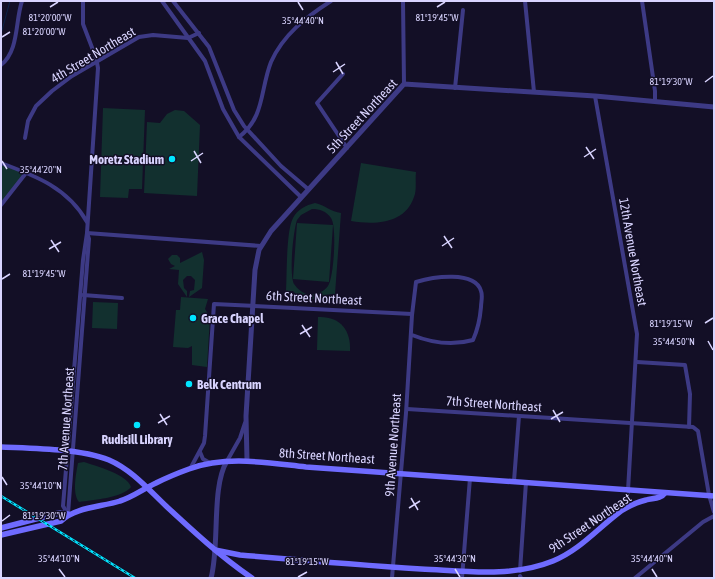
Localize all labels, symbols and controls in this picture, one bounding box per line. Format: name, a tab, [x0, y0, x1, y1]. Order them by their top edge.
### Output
text: 81°20'00"W	[28, 12, 72, 23]
text: 81°19'45"W	[415, 12, 459, 23]
text: 35°44'40"N	[282, 15, 324, 26]
street label: 4th Street Northeast	[48, 24, 138, 86]
text: 81°20'00"W	[22, 26, 66, 37]
street label: 5th Street Northeast	[324, 76, 400, 156]
text: 81°19'30"W	[649, 76, 693, 87]
place label: Moretz Stadium	[89, 152, 164, 167]
marker: Moretz Stadium	[167, 154, 177, 164]
text: 35°44'20"N	[20, 164, 62, 175]
street label: 12th Avenue Northeast	[616, 197, 650, 308]
text: 81°19'45"W	[22, 268, 66, 279]
street label: 6th Street Northeast	[266, 288, 363, 308]
place label: Grace Chapel	[201, 311, 264, 326]
marker: Grace Chapel	[188, 313, 198, 323]
text: 81°19'15"W	[649, 318, 693, 329]
text: 35°44'50"N	[653, 336, 695, 347]
street label: 7th Avenue Northeast	[55, 367, 77, 471]
place label: Belk Centrum	[197, 377, 261, 392]
marker: Belk Centrum	[184, 379, 194, 389]
street label: 9th Avenue Northeast	[382, 393, 404, 497]
street label: 7th Street Northeast	[446, 393, 543, 415]
marker: Rudisill Library	[132, 420, 142, 430]
place label: Rudisill Library	[101, 432, 173, 447]
street label: 8th Street Northeast	[279, 445, 376, 467]
text: 35°44'10"N	[20, 480, 62, 491]
street label: 9th Street Northeast	[546, 490, 634, 556]
text: 81°19'30"W	[22, 510, 66, 521]
text: 35°44'10"N	[38, 553, 80, 564]
text: 35°44'30"N	[434, 553, 476, 564]
text: 35°44'40"N	[631, 553, 673, 564]
text: 81°19'15"W	[285, 556, 329, 567]

